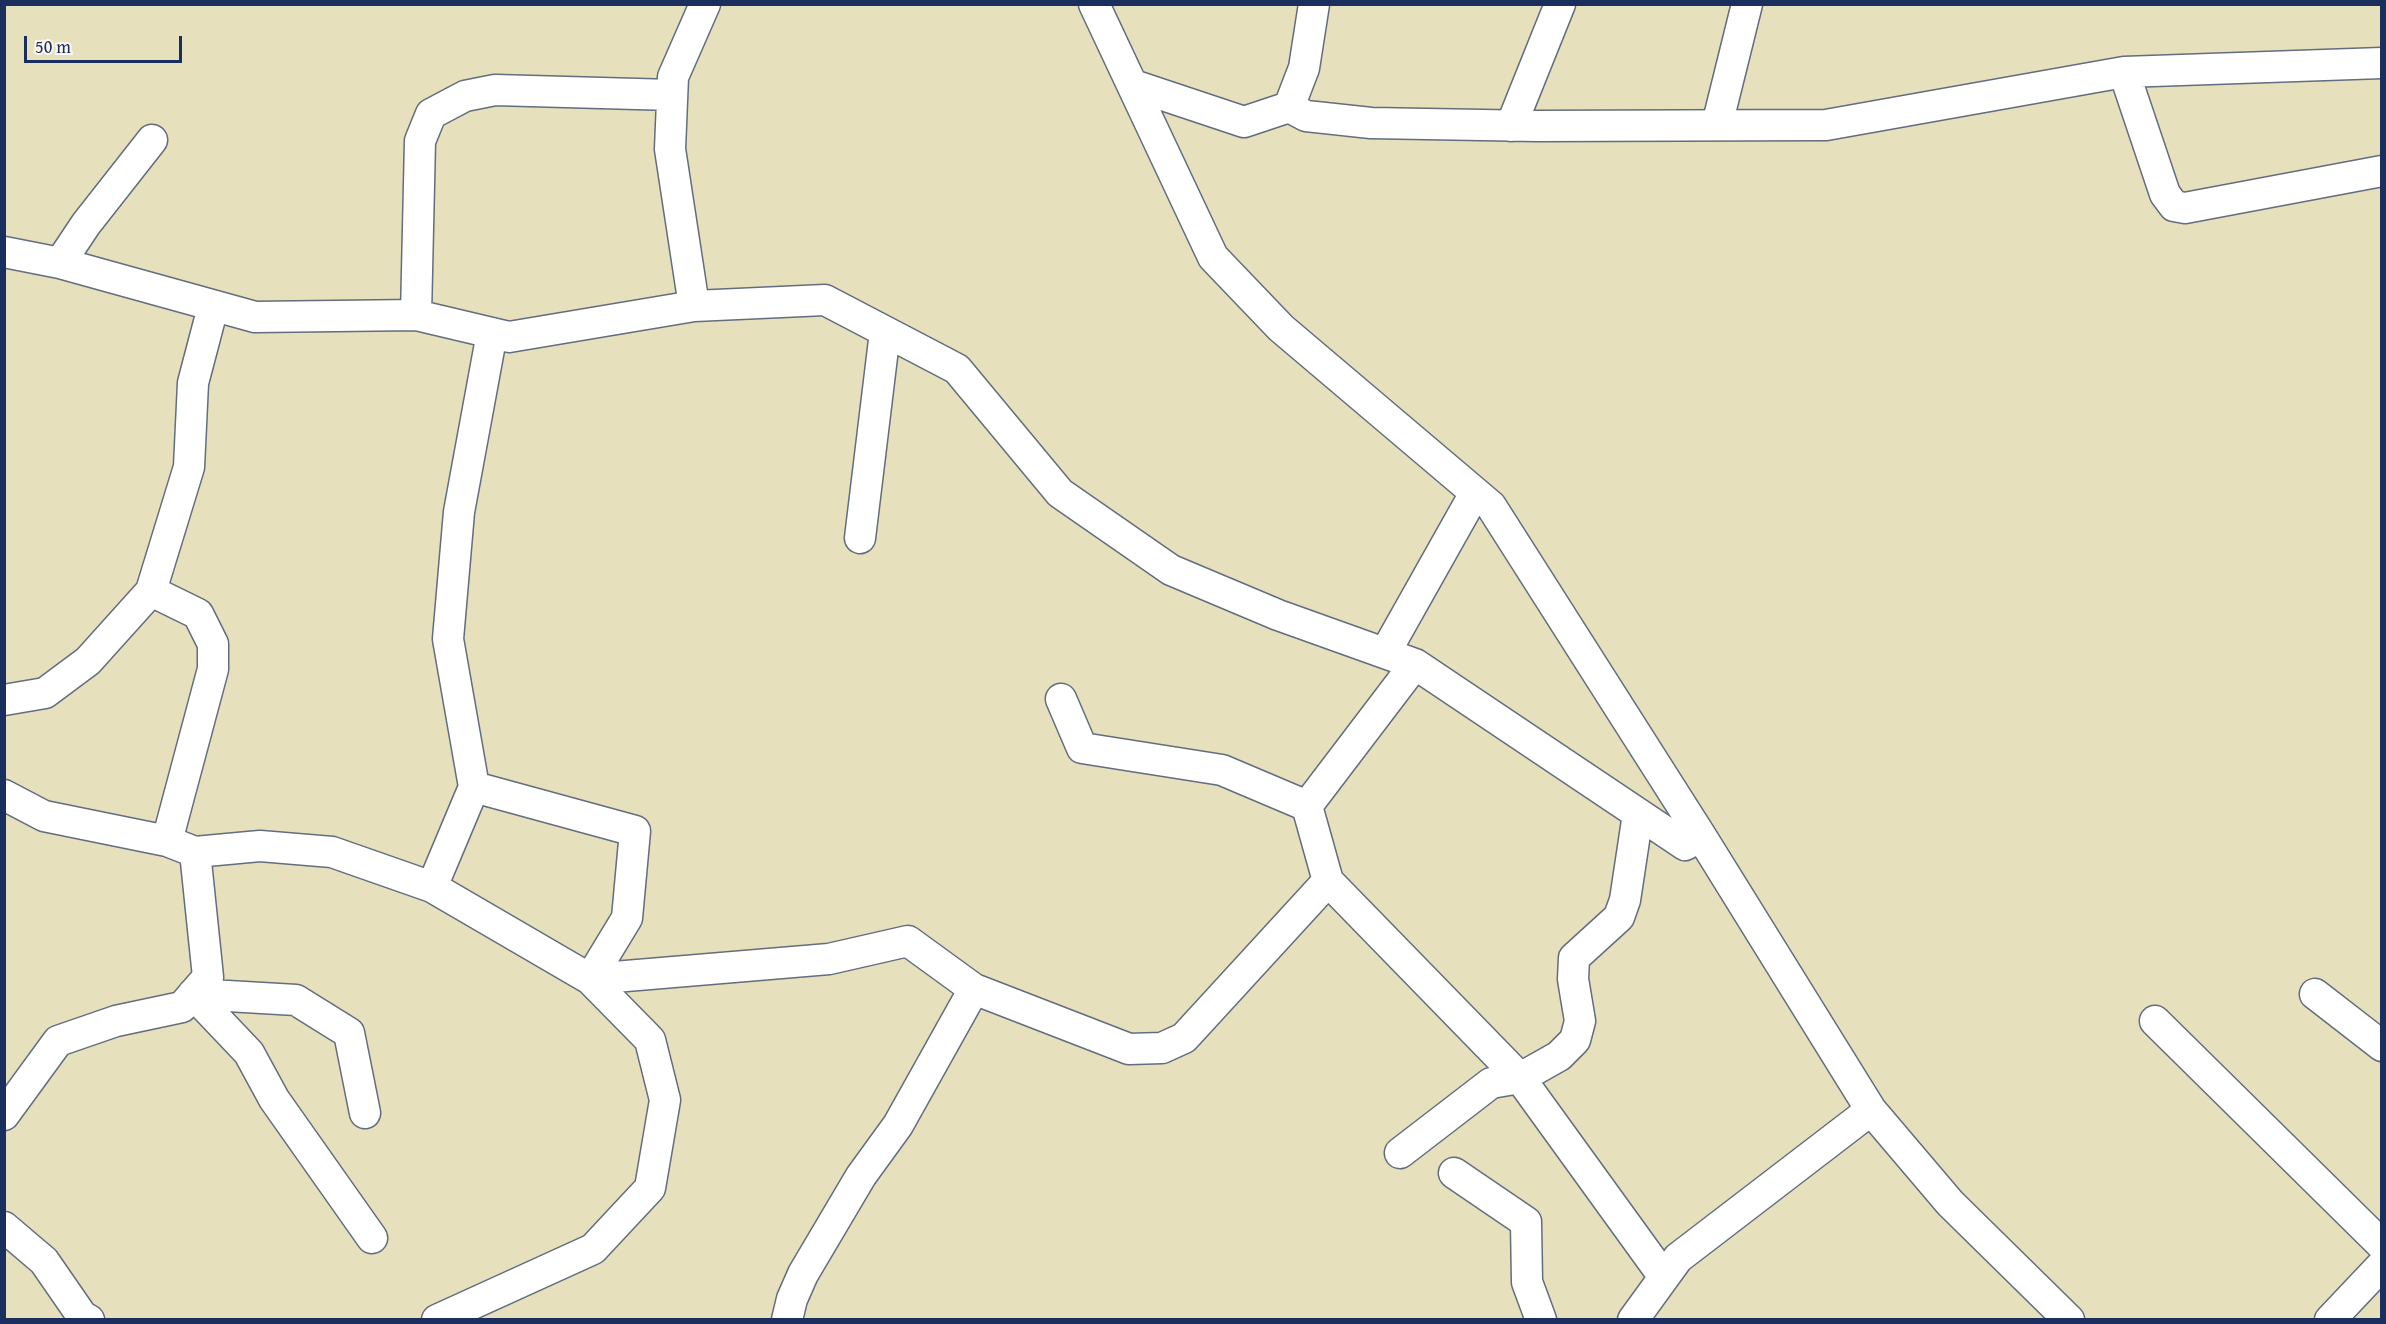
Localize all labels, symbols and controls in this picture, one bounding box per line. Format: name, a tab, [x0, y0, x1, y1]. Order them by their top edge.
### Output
scale bar	[27, 24, 184, 62]
text: 50 m	[35, 33, 71, 60]

